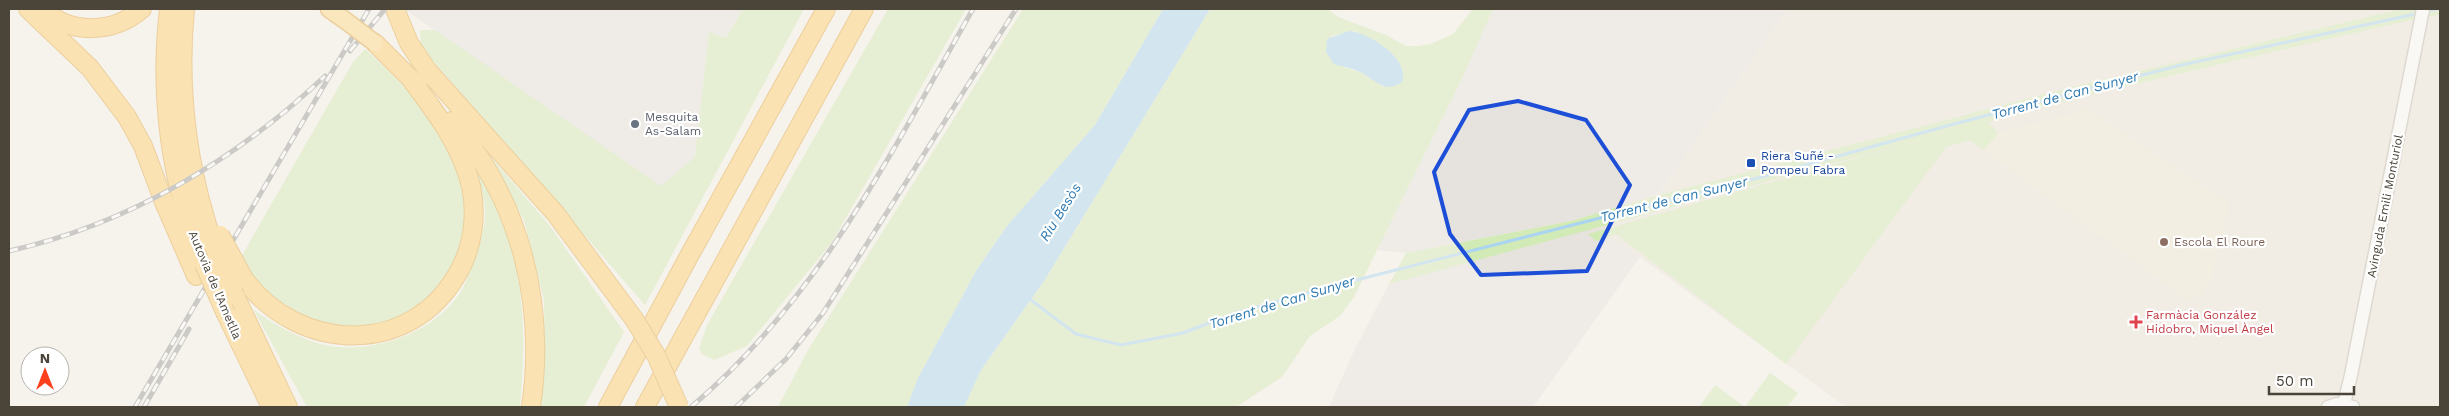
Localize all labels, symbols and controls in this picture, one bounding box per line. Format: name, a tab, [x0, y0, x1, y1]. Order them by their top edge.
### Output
water label: Torrent de Can Sunyer	[1990, 68, 2141, 122]
place label: Mesquita As-Salam	[645, 110, 701, 138]
marker: Mesquita As-Salam	[629, 118, 641, 130]
street label: Avinguda Emili Monturiol	[2364, 133, 2406, 279]
place label: Riera Suñé - Pompeu Fabra	[1761, 149, 1846, 177]
marker: Riera Suñé - Pompeu Fabra	[1745, 157, 1757, 169]
water label: Torrent de Can Sunyer	[1599, 173, 1750, 225]
water label: Riu Besòs	[1036, 180, 1084, 244]
street label: Autovia de l'Ametlla	[186, 229, 244, 341]
place label: Escola El Roure	[2174, 235, 2265, 249]
marker: Escola El Roure	[2158, 236, 2170, 248]
water label: Torrent de Can Sunyer	[1207, 272, 1357, 332]
place label: Farmàcia González Hidobro, Miquel Àngel	[2146, 308, 2274, 336]
marker: Farmàcia González Hidobro, Miquel Àngel	[2130, 316, 2142, 328]
north arrow	[20, 346, 70, 396]
text: N	[40, 350, 50, 366]
scale bar	[2269, 364, 2354, 396]
text: 50 m	[2276, 372, 2313, 390]

